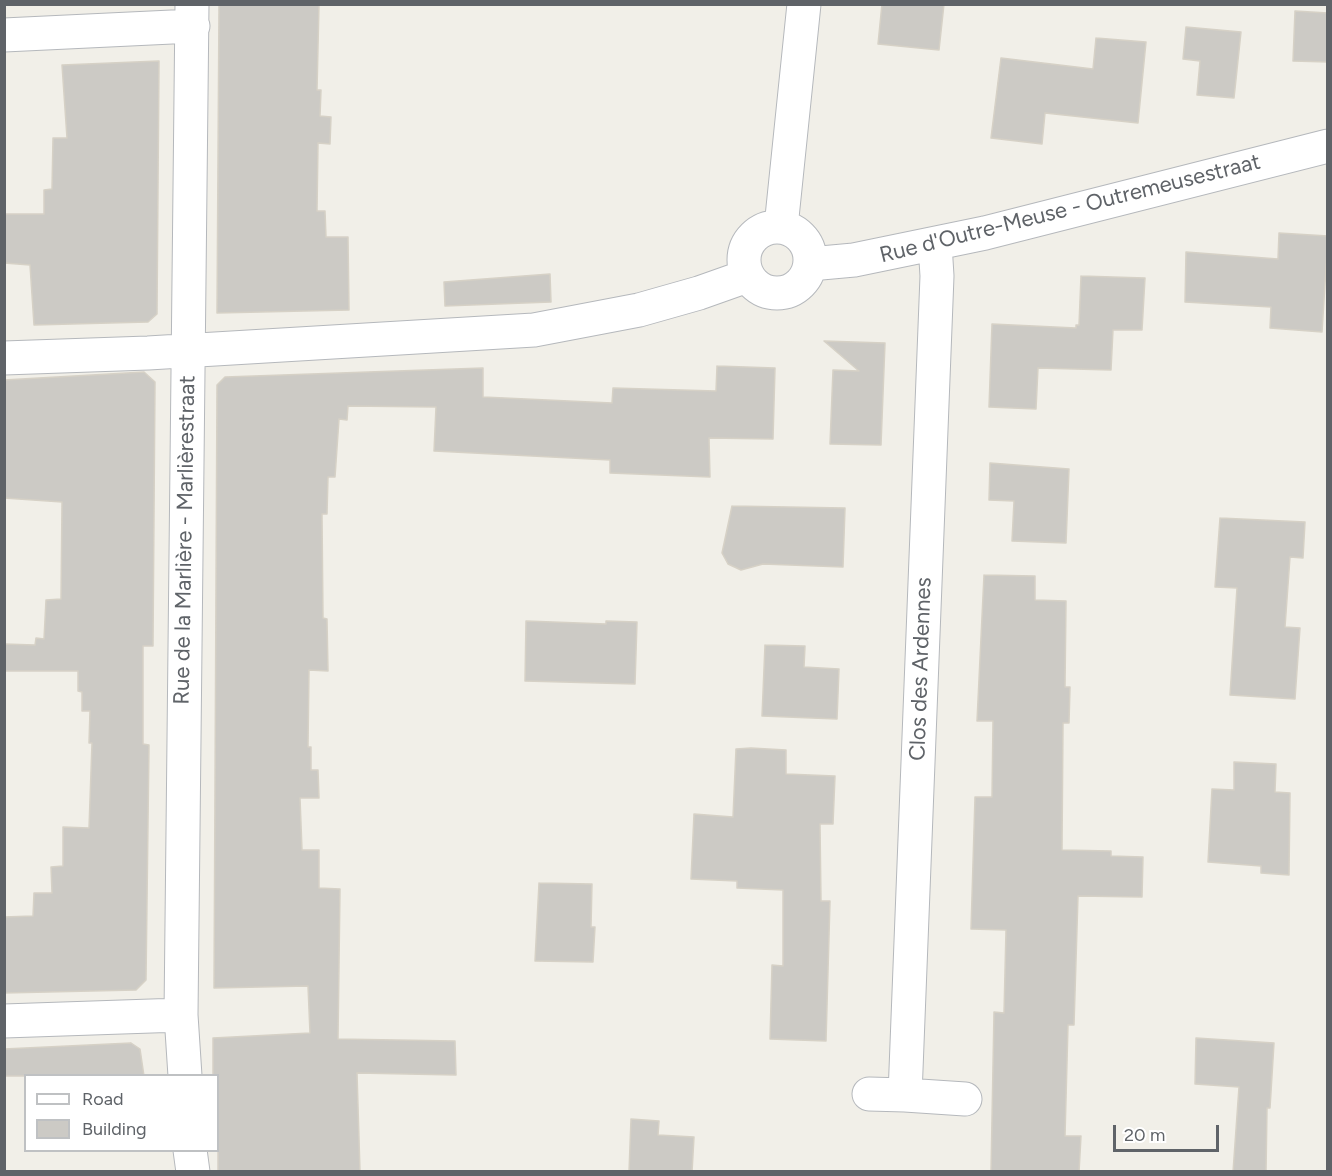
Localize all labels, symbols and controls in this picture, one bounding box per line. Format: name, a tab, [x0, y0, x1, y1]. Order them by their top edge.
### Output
street label: Rue d'Outre-Meuse - Outremeusestraat	[877, 149, 1263, 269]
street label: Rue de la Marlière - Marlièrestraat	[169, 375, 201, 705]
street label: Clos des Ardennes	[905, 577, 937, 761]
legend	[24, 1074, 219, 1152]
text: Road	[82, 1088, 123, 1110]
scale bar	[1116, 1113, 1222, 1151]
text: Building	[82, 1118, 147, 1140]
text: 20 m	[1124, 1124, 1165, 1146]

